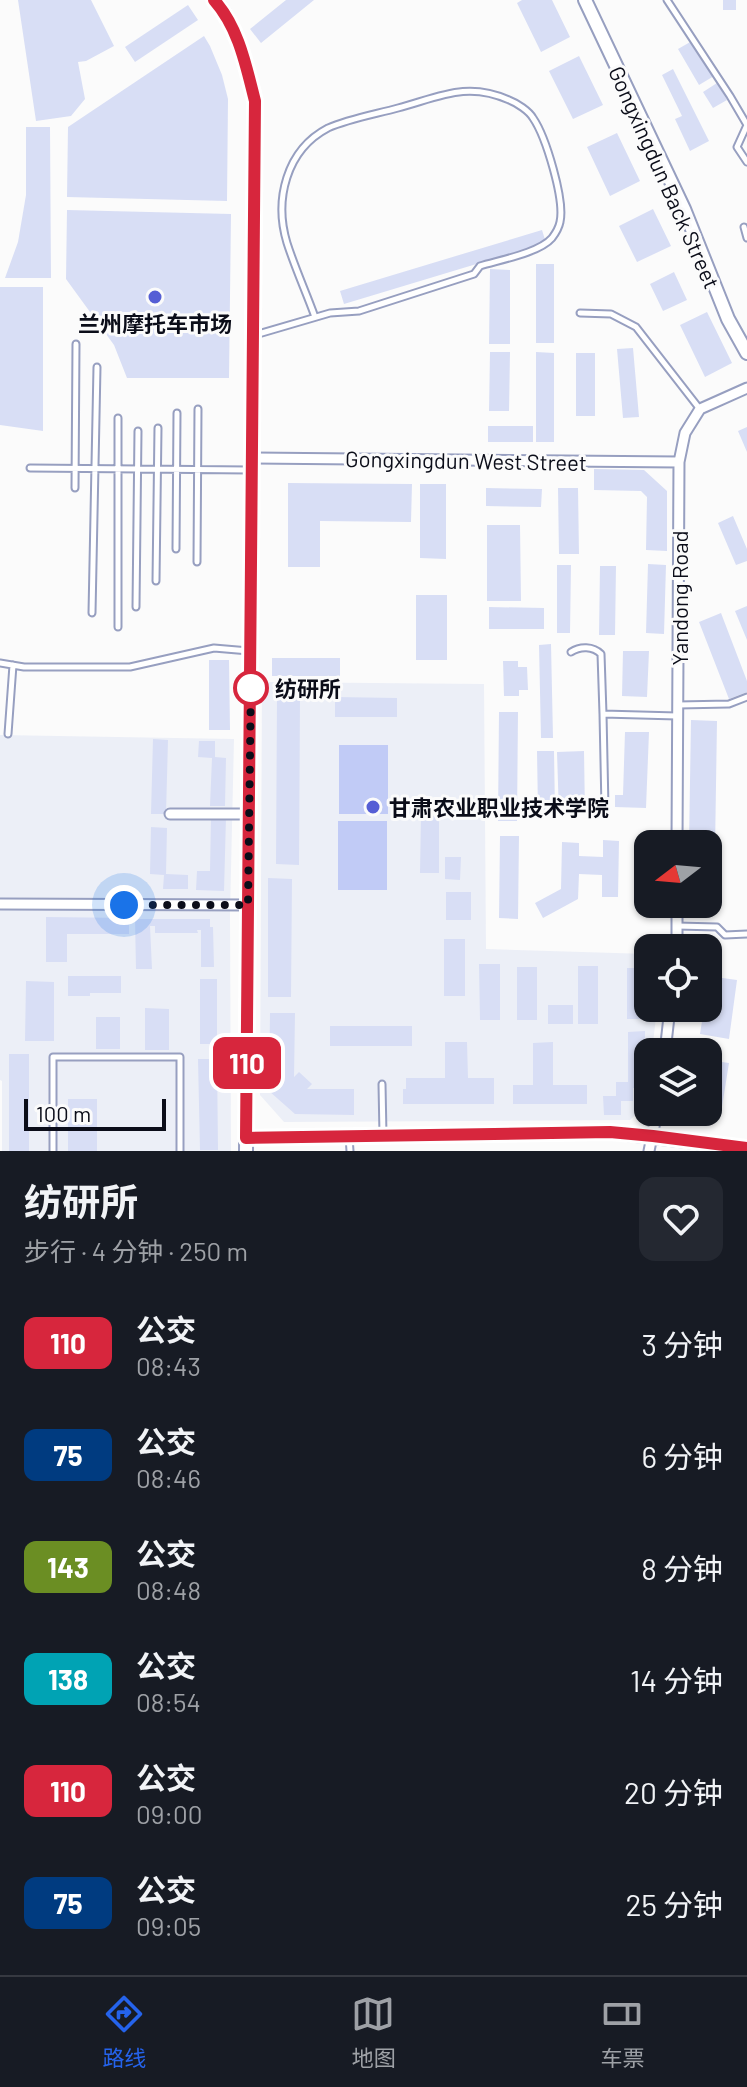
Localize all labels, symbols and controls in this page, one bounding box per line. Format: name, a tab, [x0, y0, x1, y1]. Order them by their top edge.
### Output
street label: Gongxingdun Back Street	[604, 62, 726, 292]
marker: 兰州摩托车市场	[146, 288, 164, 306]
place label: 兰州摩托车市场	[78, 310, 232, 336]
street label: Gongxingdun West Street	[345, 445, 587, 475]
street label: Yandong Road	[666, 530, 692, 666]
marker: 纺研所	[234, 671, 268, 705]
place label: 纺研所	[275, 675, 341, 701]
place label: 甘肃农业职业技术学院	[389, 794, 609, 820]
marker: 甘肃农业职业技术学院	[364, 798, 382, 816]
north arrow	[634, 830, 722, 918]
map controls	[634, 830, 722, 1126]
your location	[104, 885, 144, 925]
button: locate	[634, 934, 722, 1022]
line badge: 110	[201, 1037, 293, 1089]
button: layers	[634, 1038, 722, 1126]
text: 110	[229, 1046, 265, 1080]
scale bar	[24, 1095, 166, 1131]
text: 100 m	[36, 1100, 91, 1126]
button: heart	[639, 1177, 723, 1261]
text: 纺研所	[24, 1178, 138, 1224]
text: 步行 · 4 分钟 · 250 m	[24, 1235, 248, 1266]
text: 公交	[136, 1311, 196, 1347]
text: 110	[50, 1326, 86, 1360]
text: 3 分钟	[642, 1326, 723, 1362]
text: 08:43	[136, 1350, 201, 1381]
text: 公交	[136, 1423, 196, 1459]
text: 75	[54, 1438, 82, 1472]
text: 6 分钟	[642, 1438, 723, 1474]
text: 08:46	[136, 1462, 201, 1493]
text: 公交	[136, 1535, 196, 1571]
text: 143	[47, 1550, 89, 1584]
text: 8 分钟	[641, 1550, 723, 1586]
text: 08:48	[136, 1574, 201, 1605]
text: 公交	[136, 1647, 196, 1683]
text: 138	[48, 1662, 88, 1696]
text: 14 分钟	[630, 1662, 723, 1698]
text: 08:54	[136, 1686, 201, 1717]
text: 公交	[136, 1759, 196, 1795]
text: 110	[50, 1774, 86, 1808]
text: 20 分钟	[624, 1774, 723, 1810]
text: 09:00	[136, 1798, 202, 1829]
text: 公交	[136, 1871, 196, 1907]
text: 75	[54, 1886, 82, 1920]
text: 25 分钟	[626, 1886, 723, 1922]
text: 09:05	[136, 1910, 201, 1941]
tab: 路线	[102, 1992, 147, 2072]
tab: 地图	[351, 1992, 396, 2072]
tab: 车票	[600, 1992, 645, 2072]

